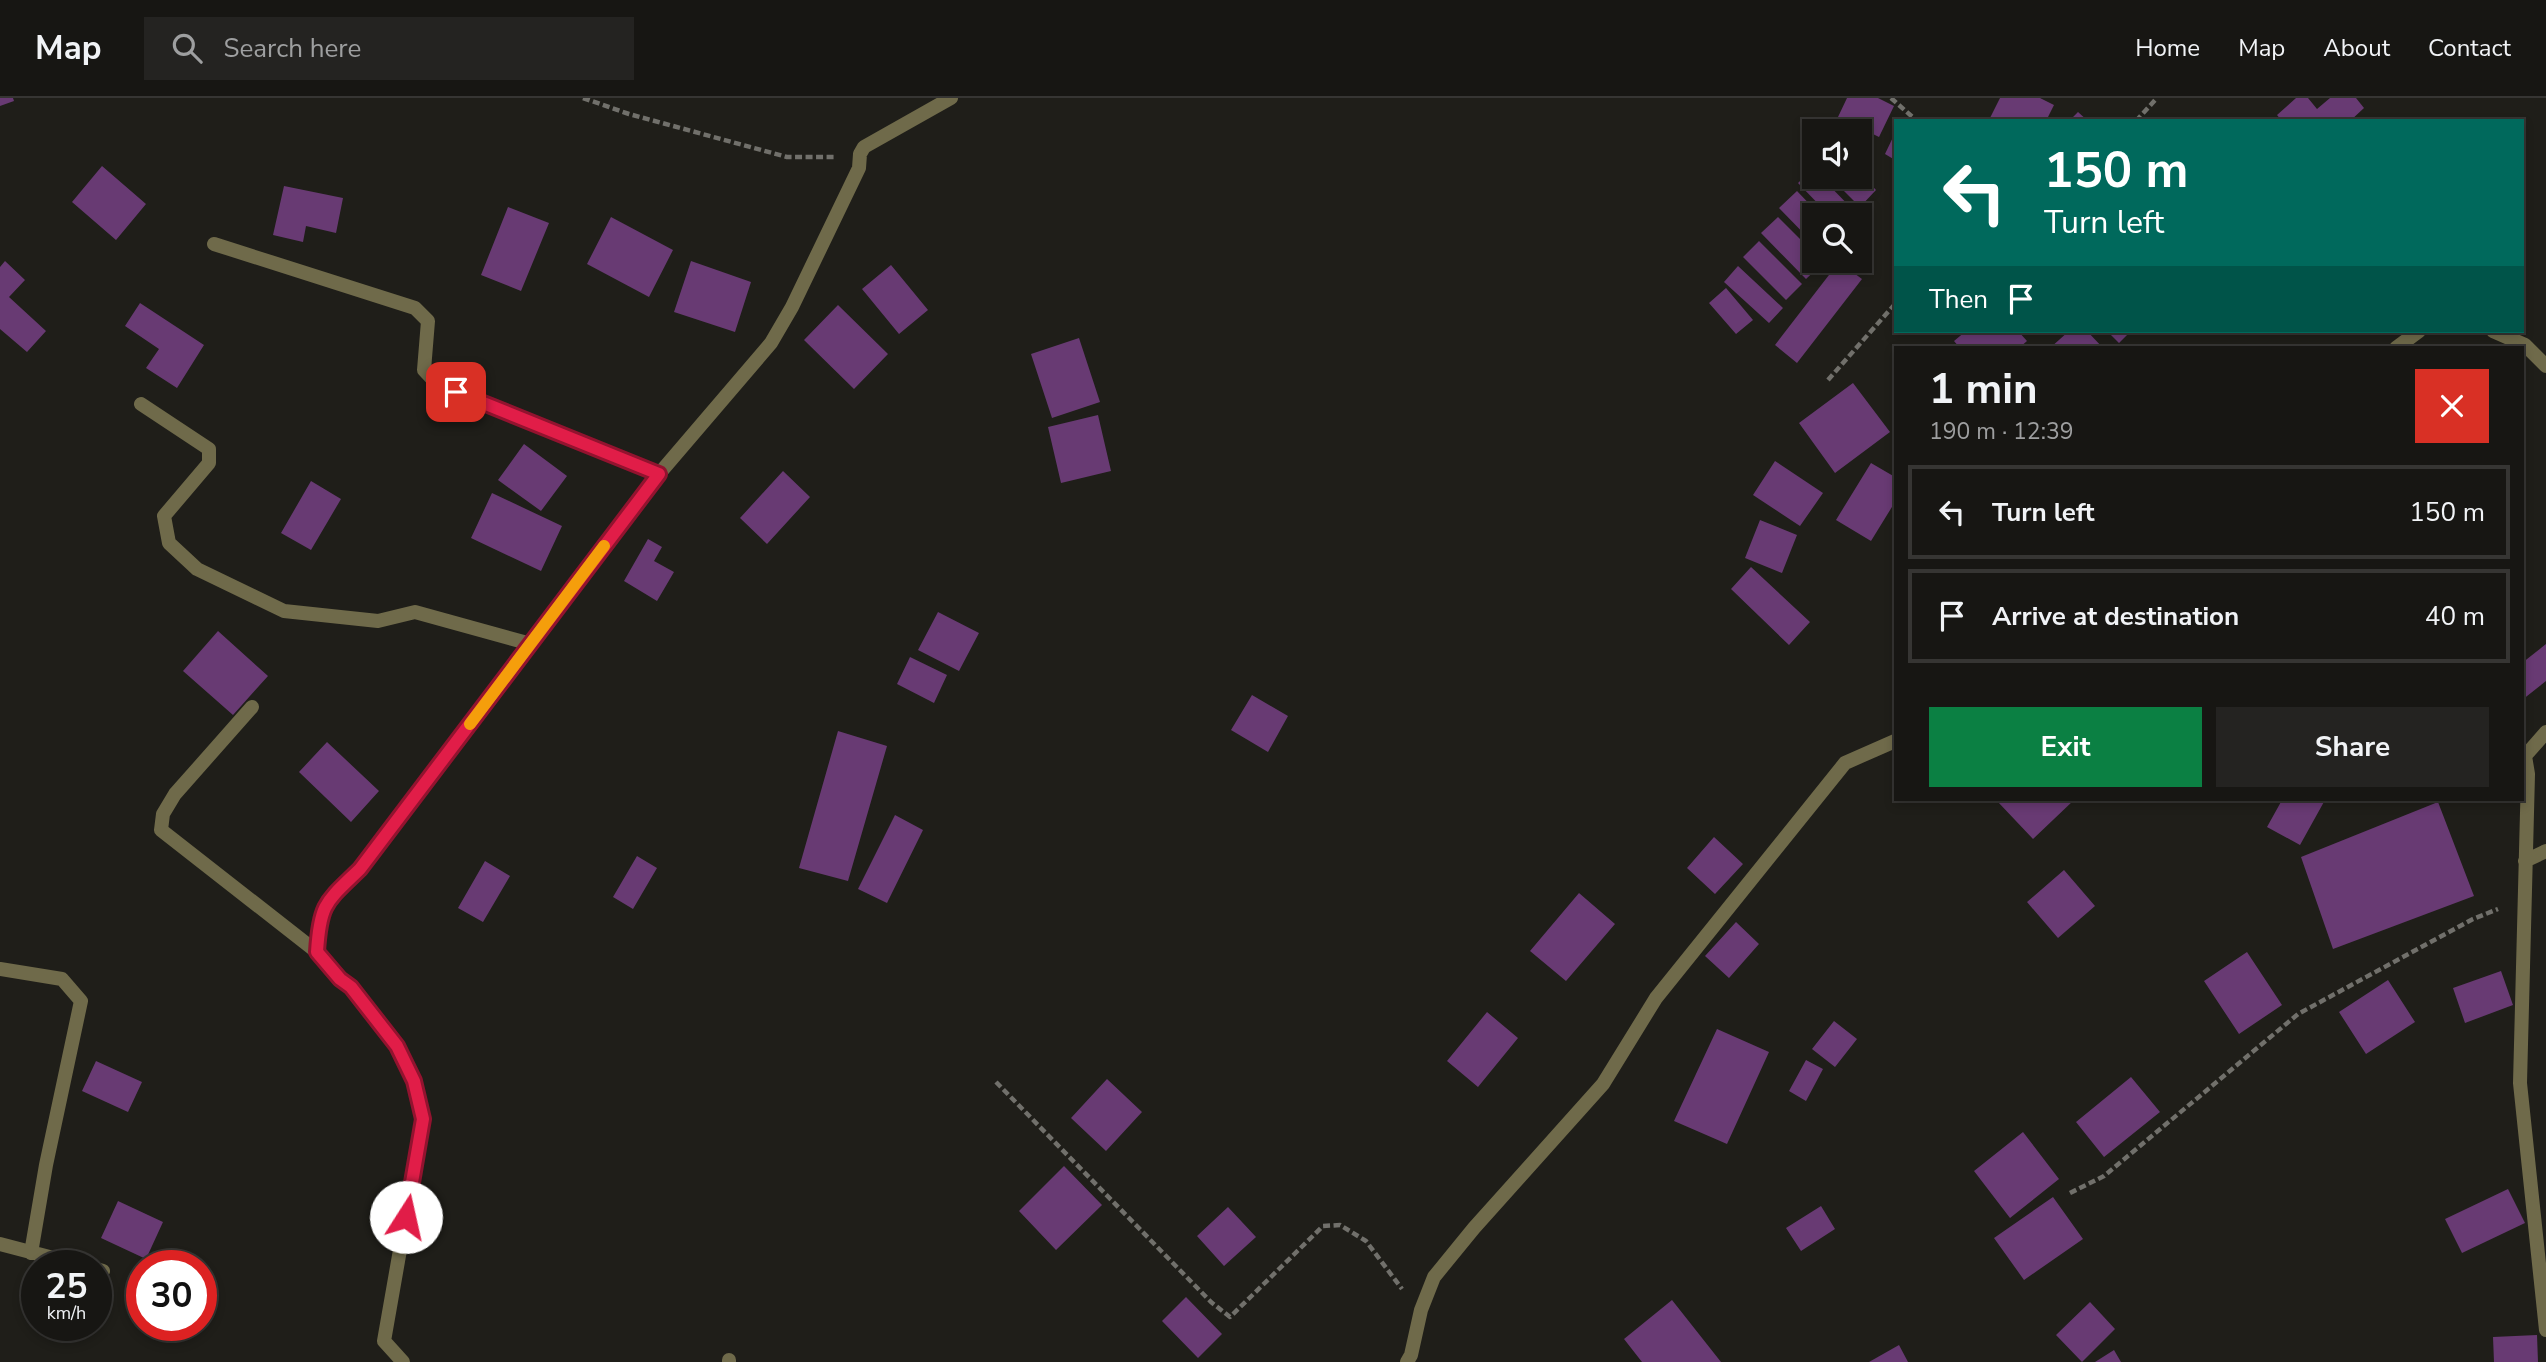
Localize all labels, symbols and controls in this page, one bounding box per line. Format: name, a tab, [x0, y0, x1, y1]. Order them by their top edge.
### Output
search box	[144, 17, 634, 80]
text: Map	[35, 26, 102, 71]
icon: search	[168, 29, 206, 67]
text: Search here	[224, 31, 361, 66]
text: Home	[2135, 32, 2200, 64]
text: Map	[2238, 32, 2285, 64]
text: About	[2323, 32, 2390, 64]
text: Contact	[2428, 32, 2511, 64]
map controls	[1802, 119, 1872, 273]
button: sound	[1802, 119, 1872, 189]
text: 150 m	[2044, 137, 2188, 204]
icon: left	[1929, 147, 2020, 238]
text: Turn left	[2044, 201, 2164, 244]
button: search	[1802, 203, 1872, 273]
icon: arrive	[2002, 280, 2040, 318]
text: Then	[1929, 282, 1988, 317]
text: 1 min	[1929, 361, 2038, 418]
pin	[426, 362, 486, 422]
button: close	[2415, 369, 2489, 443]
icon: arrive	[437, 373, 475, 411]
text: 190 m · 12:39	[1929, 416, 2074, 447]
icon: left	[1933, 493, 1971, 531]
text: Turn left	[1992, 495, 2095, 530]
text: 150 m	[2409, 495, 2485, 530]
icon: arrive	[1933, 597, 1971, 635]
text: Arrive at destination	[1992, 599, 2239, 634]
text: 40 m	[2425, 599, 2485, 634]
button: Exit	[1929, 707, 2202, 787]
button: Share	[2216, 707, 2489, 787]
position arrow	[369, 1180, 443, 1254]
speed limit sign: 30	[126, 1250, 217, 1341]
text: 25	[45, 1263, 88, 1310]
text: km/h	[47, 1301, 86, 1325]

